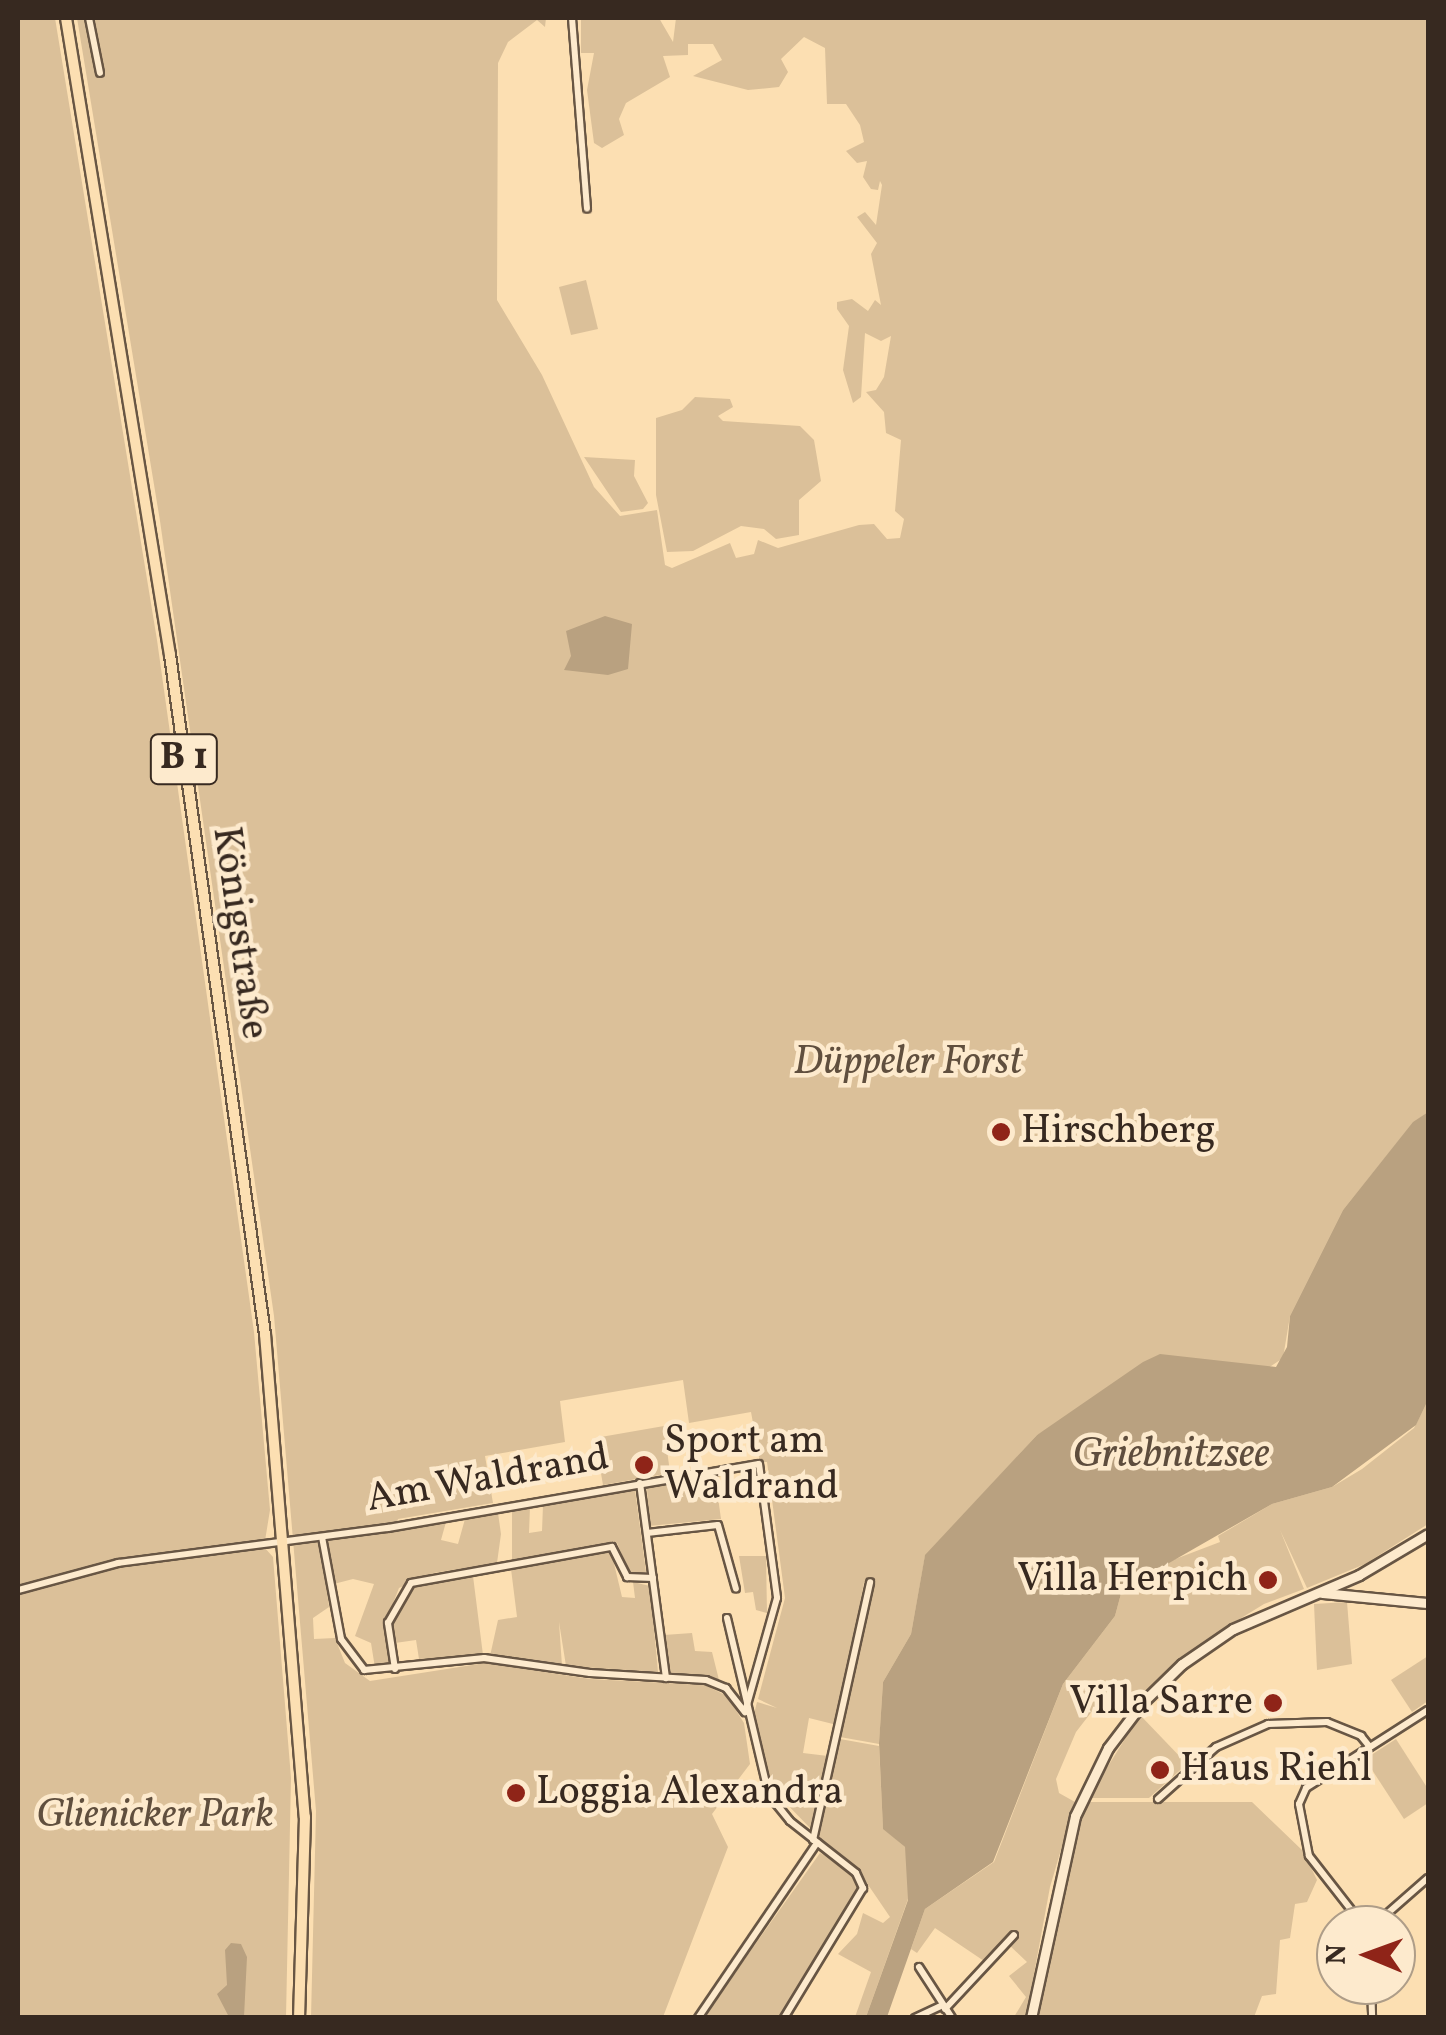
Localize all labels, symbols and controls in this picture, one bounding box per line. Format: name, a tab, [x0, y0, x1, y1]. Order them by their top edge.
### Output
road number: B 1	[149, 726, 219, 792]
street label: Königstraße	[200, 824, 278, 1042]
park label: Düppeler Forst	[794, 1039, 1022, 1087]
place label: Hirschberg	[1021, 1108, 1216, 1156]
marker: Hirschberg	[990, 1121, 1012, 1143]
place label: Sport am Waldrand	[664, 1418, 839, 1512]
water label: Griebnitzsee	[1072, 1431, 1270, 1481]
street label: Am Waldrand	[362, 1434, 614, 1524]
marker: Sport am Waldrand	[633, 1454, 655, 1476]
place label: Villa Herpich	[1017, 1556, 1248, 1604]
marker: Villa Herpich	[1257, 1569, 1279, 1591]
place label: Villa Sarre	[1069, 1679, 1253, 1727]
marker: Villa Sarre	[1262, 1692, 1284, 1714]
place label: Haus Riehl	[1180, 1746, 1372, 1794]
marker: Haus Riehl	[1149, 1759, 1171, 1781]
place label: Loggia Alexandra	[536, 1769, 843, 1817]
marker: Loggia Alexandra	[505, 1782, 527, 1804]
park label: Glienicker Park	[36, 1792, 274, 1840]
north arrow	[1316, 1905, 1416, 2005]
text: N	[1318, 1944, 1357, 1965]

